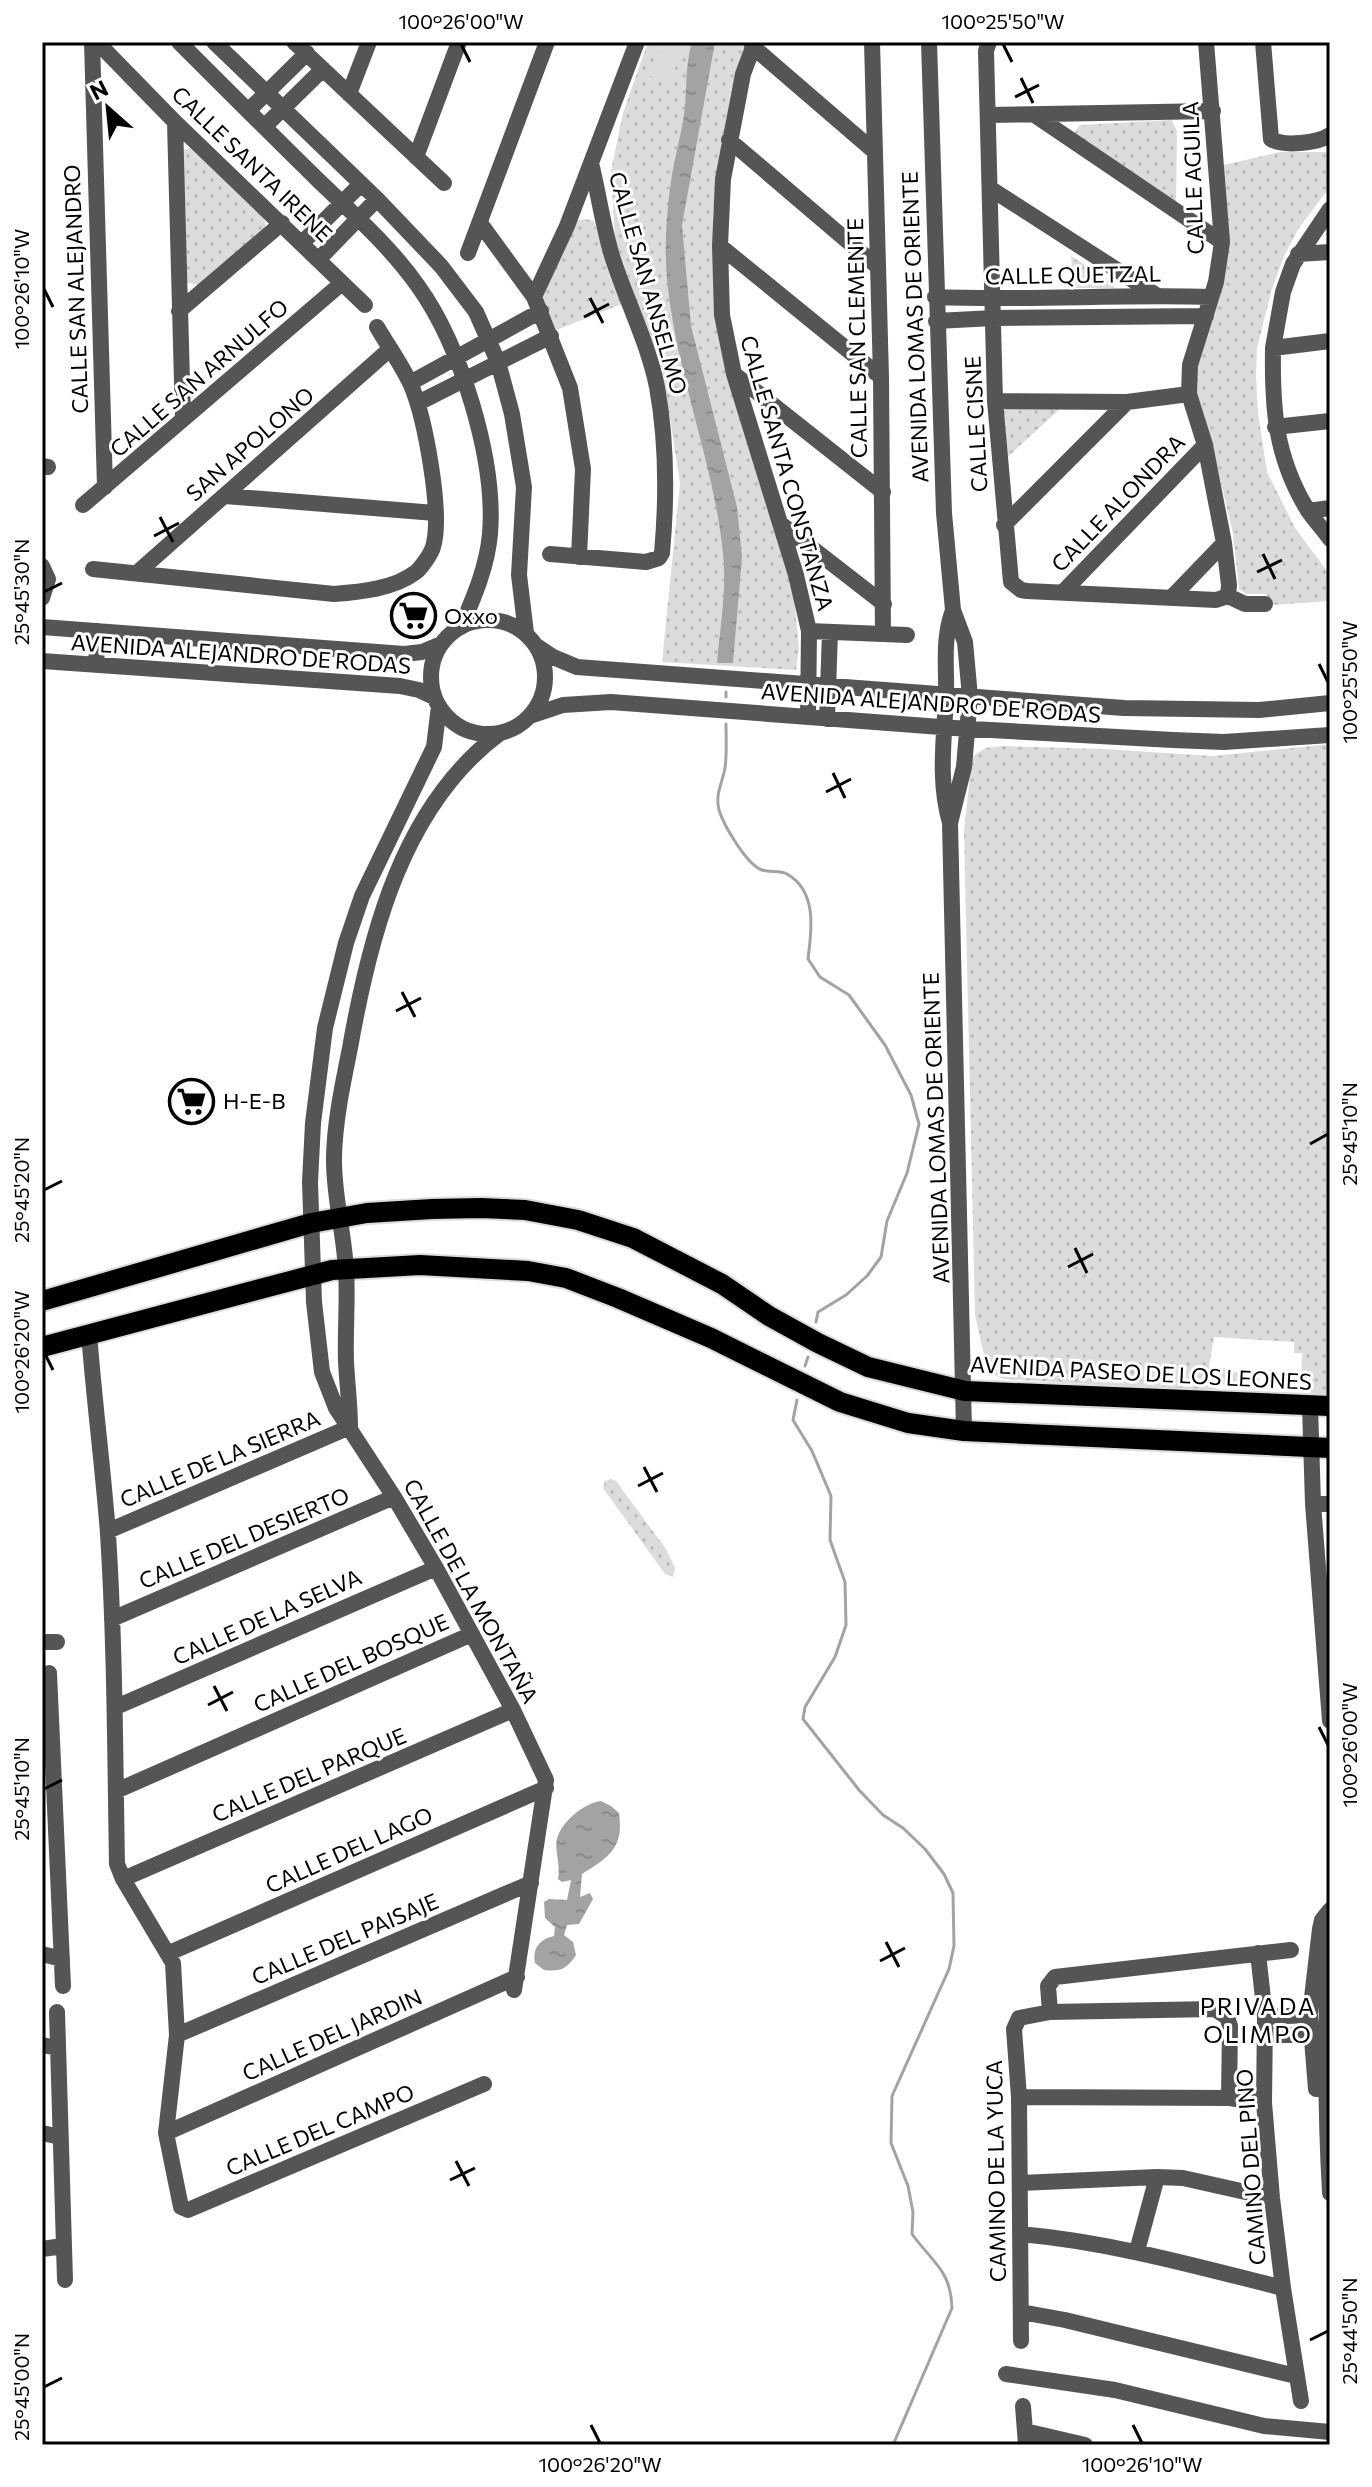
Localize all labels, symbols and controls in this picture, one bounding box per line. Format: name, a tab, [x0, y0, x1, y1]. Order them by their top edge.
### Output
text: 100°26'00"W	[398, 9, 524, 33]
text: 100°25'50"W	[941, 9, 1065, 33]
north arrow	[68, 68, 148, 148]
text: N	[85, 74, 112, 106]
street label: CALLE SANTA IRENE	[167, 80, 338, 247]
street label: CALLE AGUILA	[1176, 101, 1209, 255]
street label: CALLE SAN ALEJANDRO	[58, 164, 93, 414]
street label: CALLE SAN ANSELMO	[604, 168, 693, 397]
street label: AVENIDA LOMAS DE ORIENTE	[896, 171, 933, 483]
street label: CALLE SAN CLEMENTE	[841, 218, 872, 458]
text: 100°26'10"W	[9, 229, 33, 349]
street label: CALLE QUETZAL	[985, 259, 1161, 290]
street label: CALLE SAN ARNULFO	[104, 293, 293, 462]
street label: CALLE SANTA CONSTANZA	[735, 332, 840, 614]
street label: CALLE CISNE	[958, 355, 993, 493]
street label: SAN APOLONO	[180, 381, 319, 506]
street label: CALLE ALONDRA	[1045, 428, 1190, 577]
text: 25°45'30"N	[9, 539, 33, 645]
supermarket icon: Oxxo	[389, 592, 437, 640]
place label: Oxxo	[444, 602, 498, 629]
text: 100°25'50"W	[1337, 620, 1361, 744]
street label: AVENIDA ALEJANDRO DE RODAS	[70, 628, 412, 679]
street label: AVENIDA ALEJANDRO DE RODAS	[760, 677, 1102, 728]
street label: AVENIDA LOMAS DE ORIENTE	[917, 972, 954, 1284]
supermarket icon: H-E-B	[168, 1077, 216, 1125]
text: 25°45'10"N	[1337, 1082, 1361, 1186]
place label: H-E-B	[223, 1087, 285, 1114]
text: 25°45'20"N	[9, 1137, 33, 1243]
text: 100°26'20"W	[9, 1290, 33, 1414]
street label: AVENIDA PASEO DE LOS LEONES	[969, 1350, 1313, 1395]
street label: CALLE DE LA SIERRA	[116, 1404, 324, 1513]
street label: CALLE DE LA MONTAÑA	[398, 1474, 544, 1708]
street label: CALLE DEL DESIERTO	[135, 1481, 353, 1594]
street label: CALLE DE LA SELVA	[168, 1563, 365, 1670]
street label: CALLE DEL BOSQUE	[249, 1607, 453, 1718]
text: 100°26'00"W	[1337, 1682, 1361, 1808]
street label: CALLE DEL PARQUE	[208, 1721, 410, 1828]
text: 25°45'10"N	[9, 1737, 33, 1841]
street label: CALLE DEL LAGO	[261, 1801, 437, 1898]
street label: CALLE DEL PAISAJE	[247, 1887, 442, 1990]
street label: CALLE DEL JARDIN	[238, 1983, 426, 2086]
district label: PRIVADA OLIMPO	[1200, 1991, 1316, 2048]
street label: CAMINO DE LA YUCA	[980, 2060, 1011, 2282]
street label: CAMINO DEL PINO	[1230, 2068, 1271, 2266]
street label: CALLE DEL CAMPO	[222, 2078, 418, 2181]
text: 25°44'50"N	[1337, 2277, 1361, 2385]
text: 25°45'00"N	[9, 2333, 33, 2441]
text: 100°26'20"W	[538, 2452, 662, 2476]
text: 100°26'10"W	[1082, 2452, 1202, 2476]

